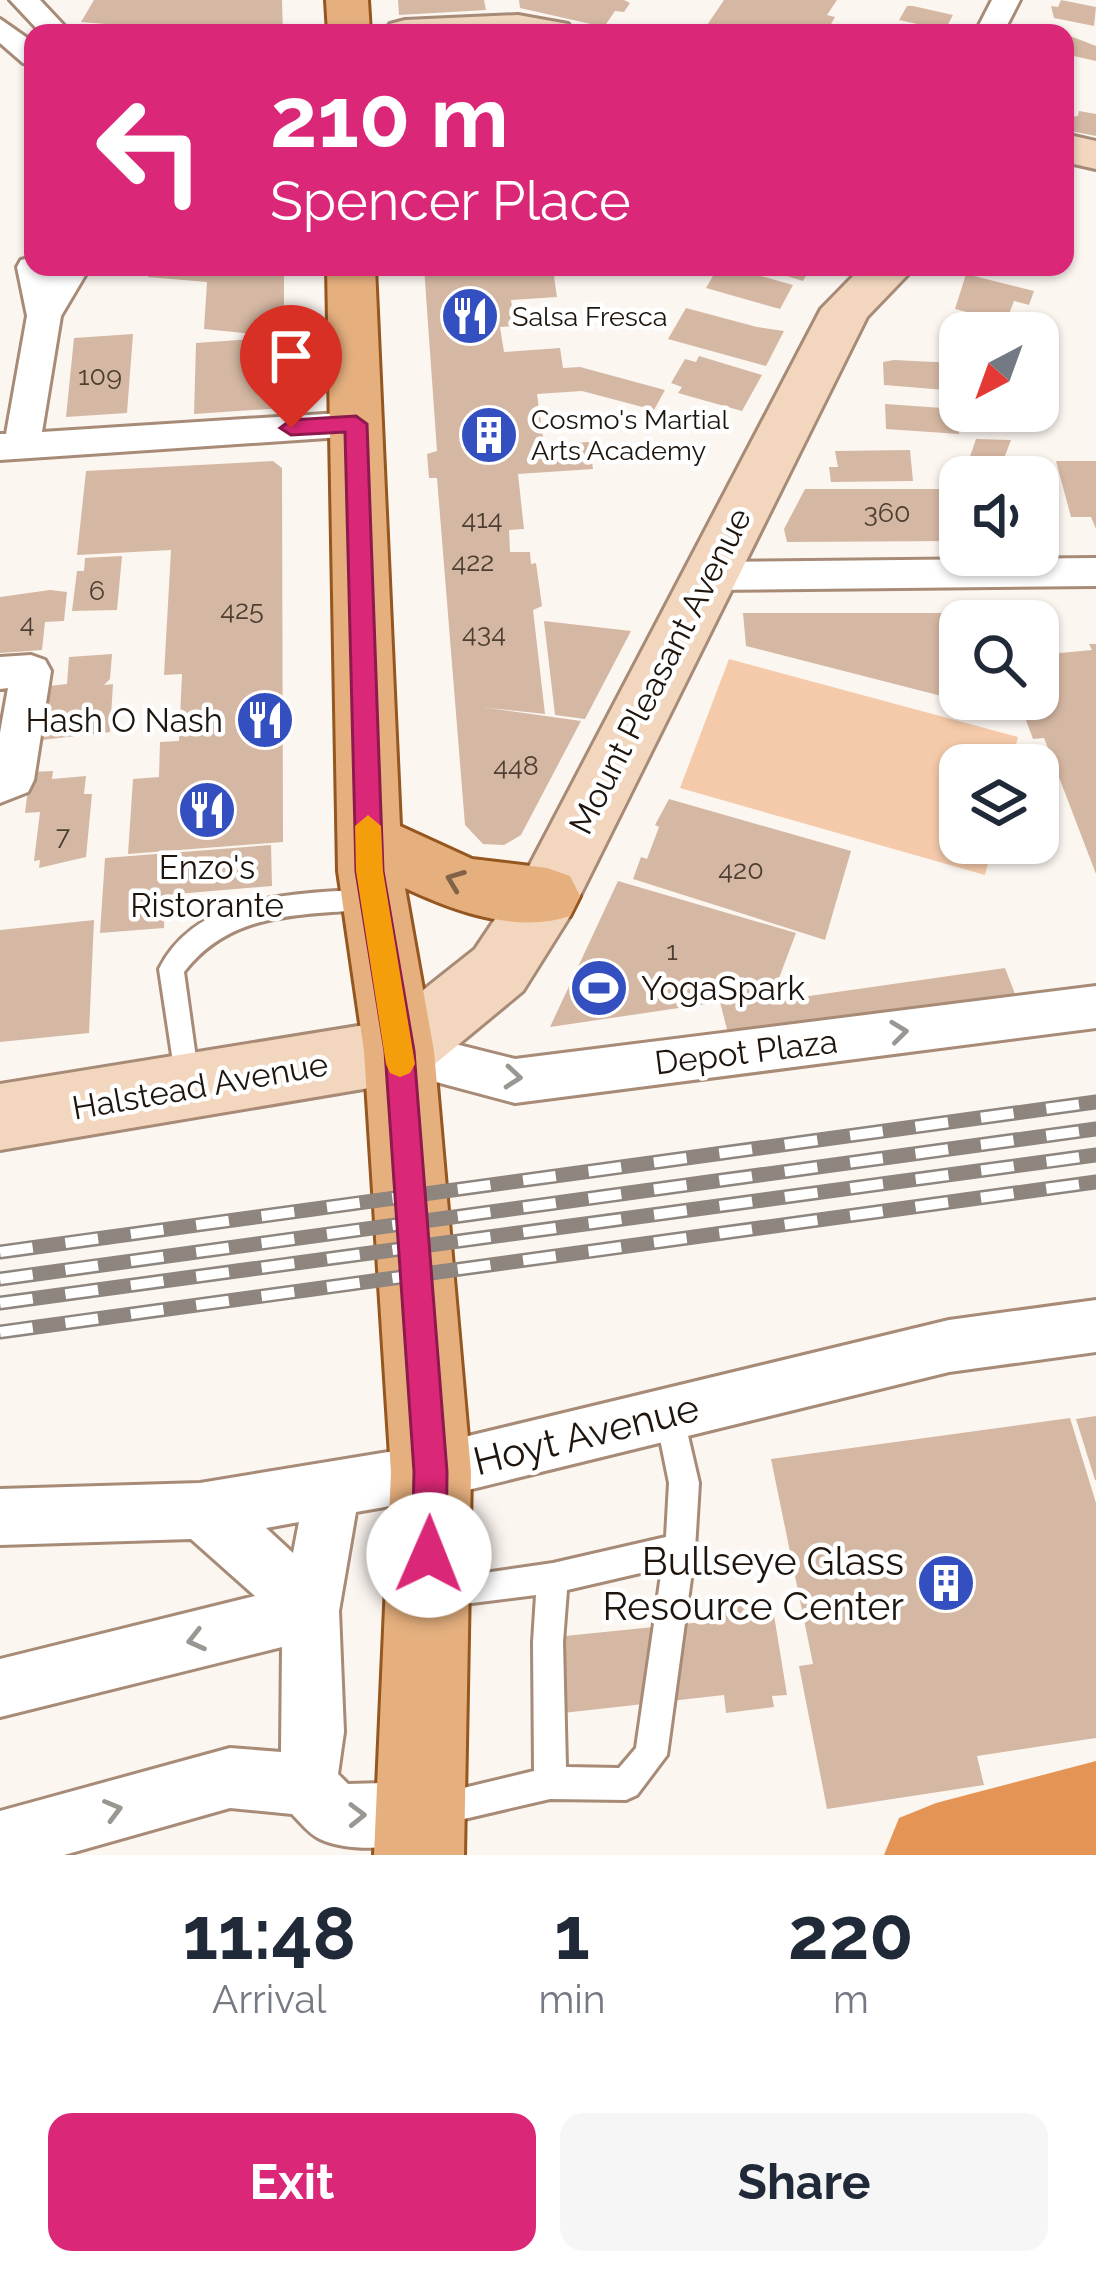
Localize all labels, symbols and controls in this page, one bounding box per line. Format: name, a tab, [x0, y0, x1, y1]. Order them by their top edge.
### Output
text: 210 m	[270, 68, 509, 167]
icon: left	[72, 72, 228, 228]
text: Spencer Place	[270, 169, 631, 233]
restaurant icon: Salsa Fresca	[439, 285, 501, 347]
place label: Salsa Fresca	[512, 301, 667, 332]
pin	[240, 305, 342, 428]
north arrow	[939, 312, 1059, 432]
map controls	[939, 312, 1059, 864]
icon: arrive	[258, 323, 324, 389]
house number: 109	[78, 360, 122, 391]
building icon: Cosmo's Martial Arts Academy	[458, 404, 520, 466]
place label: Cosmo's Martial Arts Academy	[531, 404, 729, 466]
button: sound	[939, 456, 1059, 576]
house number: 360	[863, 497, 911, 528]
street label: Mount Pleasant Avenue	[561, 502, 759, 840]
house number: 414	[461, 503, 503, 534]
house number: 422	[452, 546, 494, 577]
house number: 6	[89, 575, 105, 606]
house number: 425	[220, 594, 264, 625]
button: search	[939, 600, 1059, 720]
house number: 4	[20, 607, 34, 638]
house number: 434	[462, 617, 506, 648]
restaurant icon: Hash O Nash	[234, 689, 296, 751]
place label: Hash O Nash	[26, 701, 223, 740]
button: layers	[939, 744, 1059, 864]
house number: 448	[493, 750, 539, 781]
restaurant icon: Enzo's Ristorante	[176, 779, 238, 841]
house number: 7	[56, 820, 71, 851]
place label: Enzo's Ristorante	[130, 848, 284, 925]
house number: 420	[718, 854, 764, 885]
one-way arrow	[445, 869, 466, 894]
house number: 1	[666, 935, 678, 966]
sports icon: YogaSpark	[568, 957, 630, 1019]
place label: YogaSpark	[641, 969, 805, 1008]
one-way arrow	[889, 1020, 909, 1046]
street label: Depot Plaza	[652, 1021, 840, 1083]
street label: Halstead Avenue	[69, 1044, 331, 1128]
one-way arrow	[503, 1064, 522, 1089]
street label: Hoyt Avenue	[468, 1384, 704, 1484]
position arrow	[366, 1492, 492, 1618]
place label: Bullseye Glass Resource Center	[602, 1538, 904, 1629]
building icon: Bullseye Glass Resource Center	[915, 1552, 977, 1614]
one-way arrow	[187, 1625, 207, 1650]
one-way arrow	[102, 1800, 123, 1825]
one-way arrow	[348, 1802, 367, 1828]
text: 11:48	[182, 1891, 356, 1976]
text: 1	[554, 1891, 590, 1976]
text: 220	[788, 1891, 914, 1976]
text: Arrival	[212, 1976, 326, 2022]
text: min	[539, 1976, 606, 2022]
text: m	[833, 1976, 869, 2022]
button: Exit	[48, 2113, 536, 2251]
button: Share	[560, 2113, 1048, 2251]

